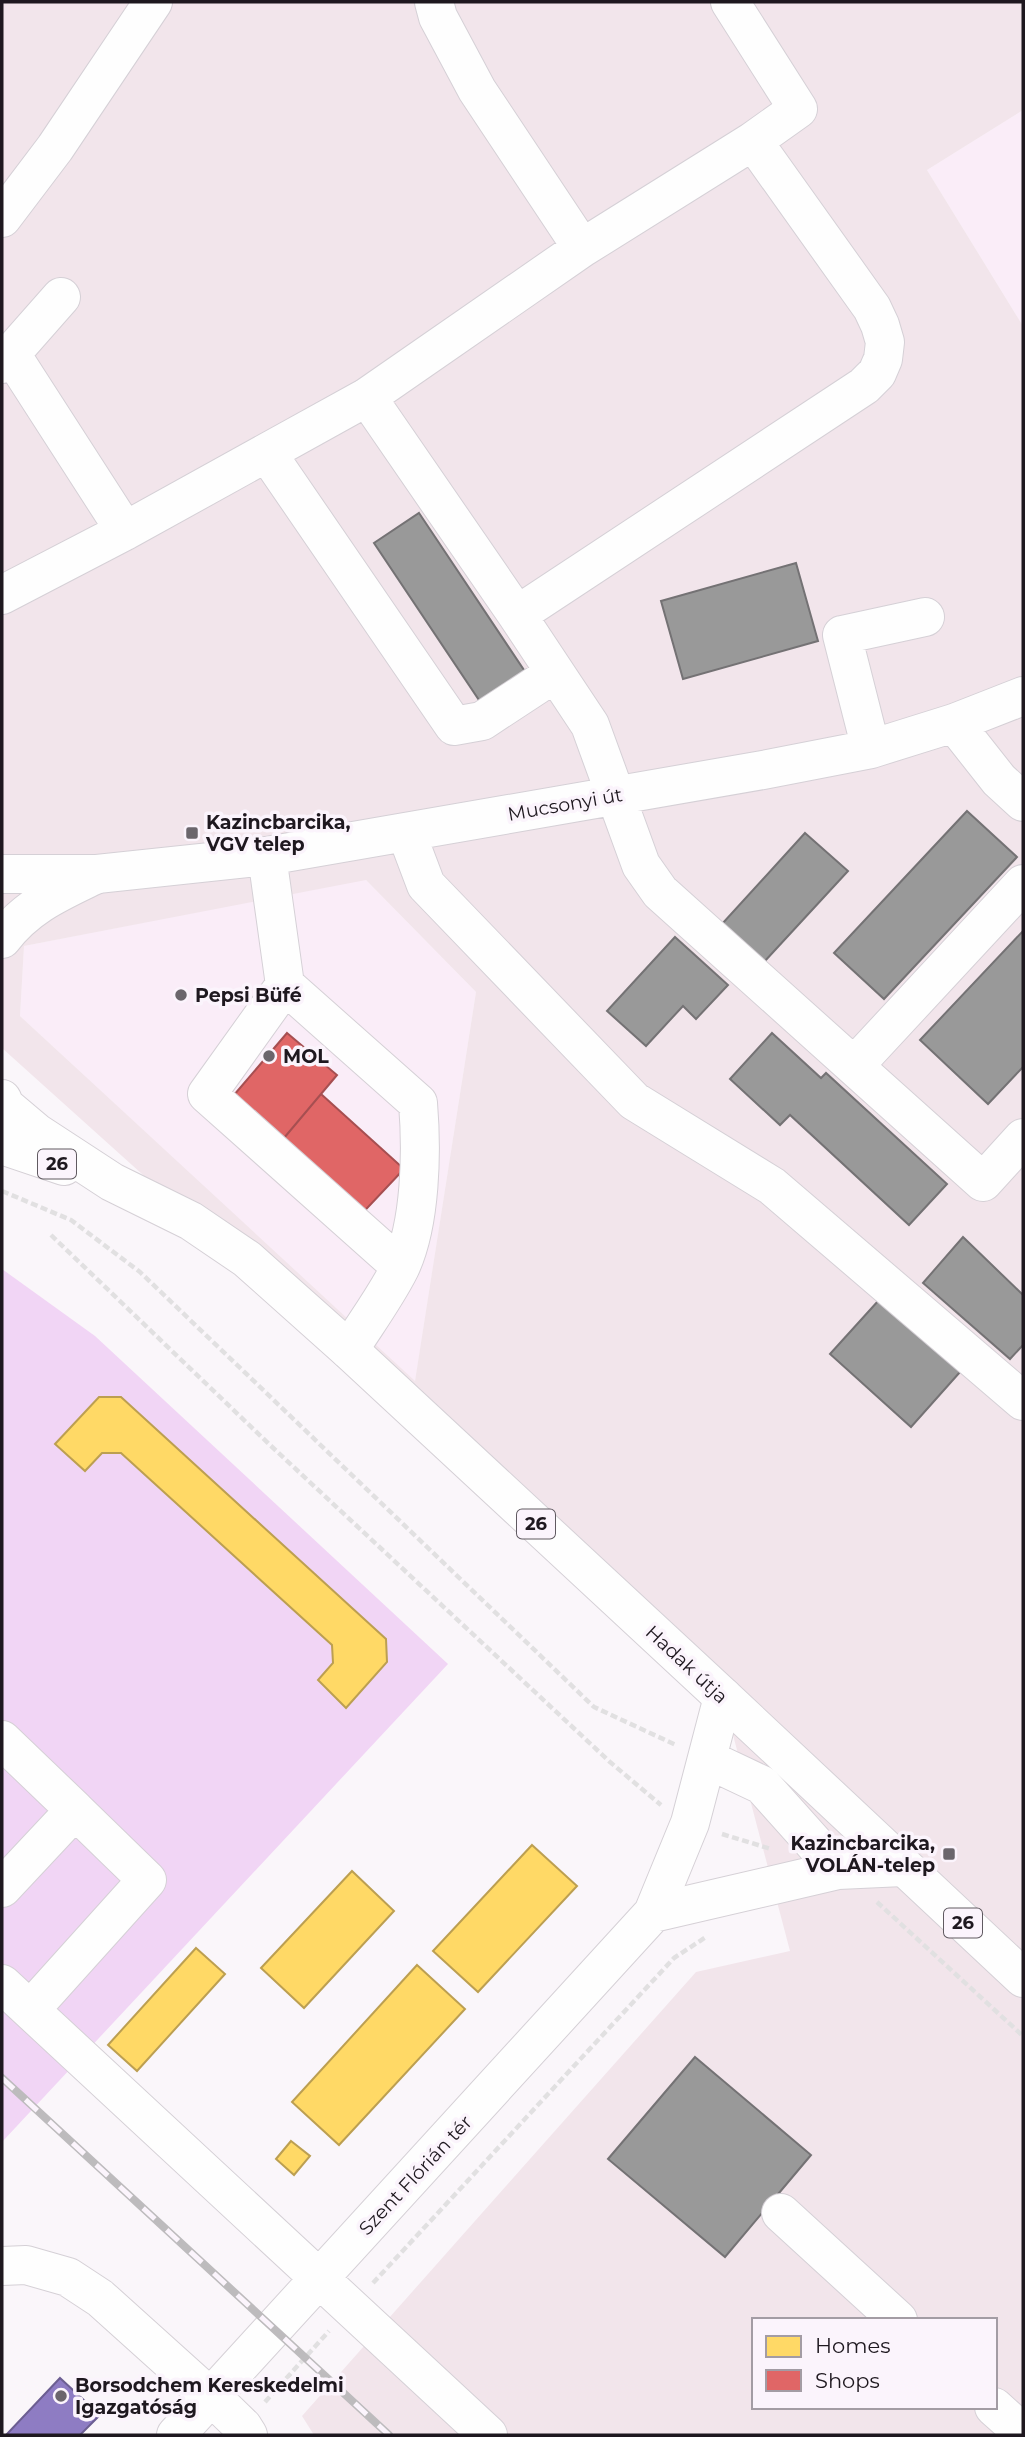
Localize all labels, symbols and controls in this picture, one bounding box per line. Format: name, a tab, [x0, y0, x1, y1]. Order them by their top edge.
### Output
street label: Mucsonyi út	[506, 783, 625, 826]
place label: Kazincbarcika, VGV telep	[205, 811, 351, 856]
marker: Kazincbarcika, VGV telep	[184, 825, 200, 841]
place label: Pepsi Büfé	[195, 984, 302, 1007]
marker: Pepsi Büfé	[173, 987, 189, 1003]
place label: MOL	[283, 1045, 329, 1068]
marker: MOL	[261, 1048, 277, 1064]
road number: 26	[38, 1149, 76, 1178]
road number: 26	[517, 1510, 555, 1539]
street label: Hadak útja	[641, 1620, 733, 1708]
place label: Kazincbarcika, VOLÁN-telep	[791, 1832, 935, 1877]
marker: Kazincbarcika, VOLÁN-telep	[941, 1846, 957, 1862]
road number: 26	[944, 1909, 982, 1938]
street label: Szent Flórián tér	[354, 2111, 477, 2240]
legend	[752, 2318, 997, 2409]
text: Homes	[815, 2333, 890, 2358]
text: Shops	[815, 2368, 880, 2393]
place label: Borsodchem Kereskedelmi Igazgatóság	[75, 2374, 344, 2419]
marker: Borsodchem Kereskedelmi Igazgatóság	[53, 2388, 69, 2404]

